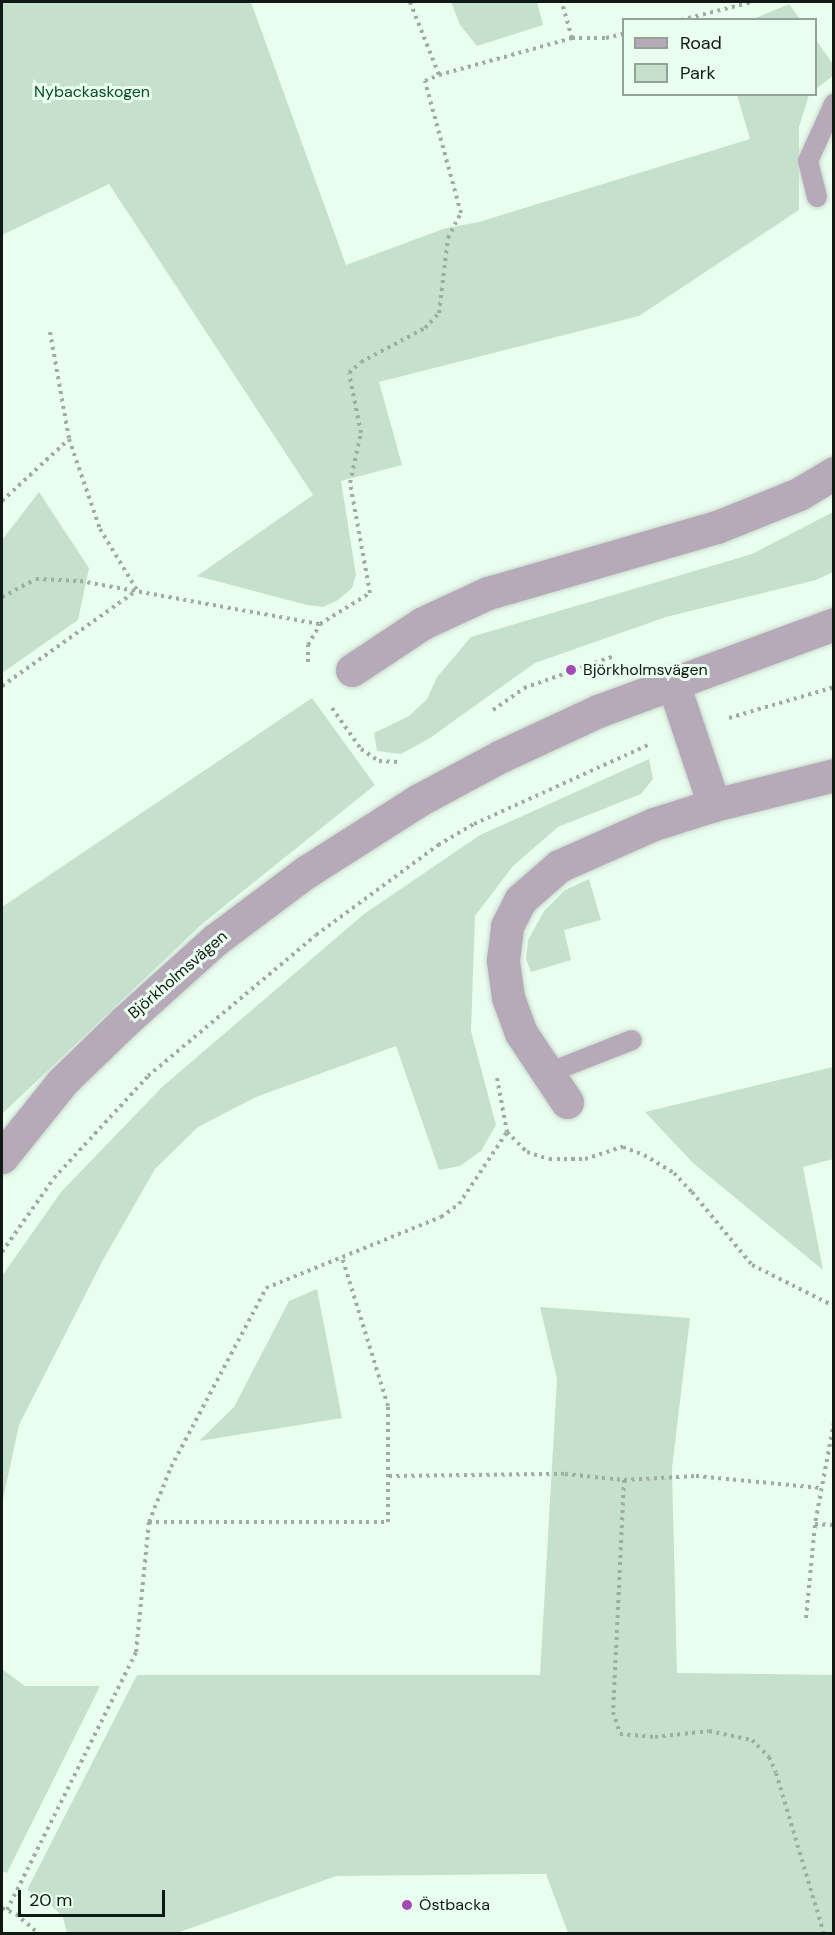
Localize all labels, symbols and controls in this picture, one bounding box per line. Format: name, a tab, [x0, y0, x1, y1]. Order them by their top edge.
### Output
legend	[622, 18, 817, 96]
text: Road	[680, 31, 722, 55]
text: Park	[680, 61, 716, 85]
park label: Nybackaskogen	[34, 82, 150, 102]
place label: Björkholmsvägen	[583, 660, 708, 680]
marker: Björkholmsvägen	[564, 663, 578, 677]
street label: Björkholmsvägen	[125, 927, 231, 1023]
scale bar	[21, 1878, 168, 1916]
text: 20 m	[29, 1888, 72, 1912]
place label: Östbacka	[419, 1895, 490, 1915]
marker: Östbacka	[400, 1898, 414, 1912]

